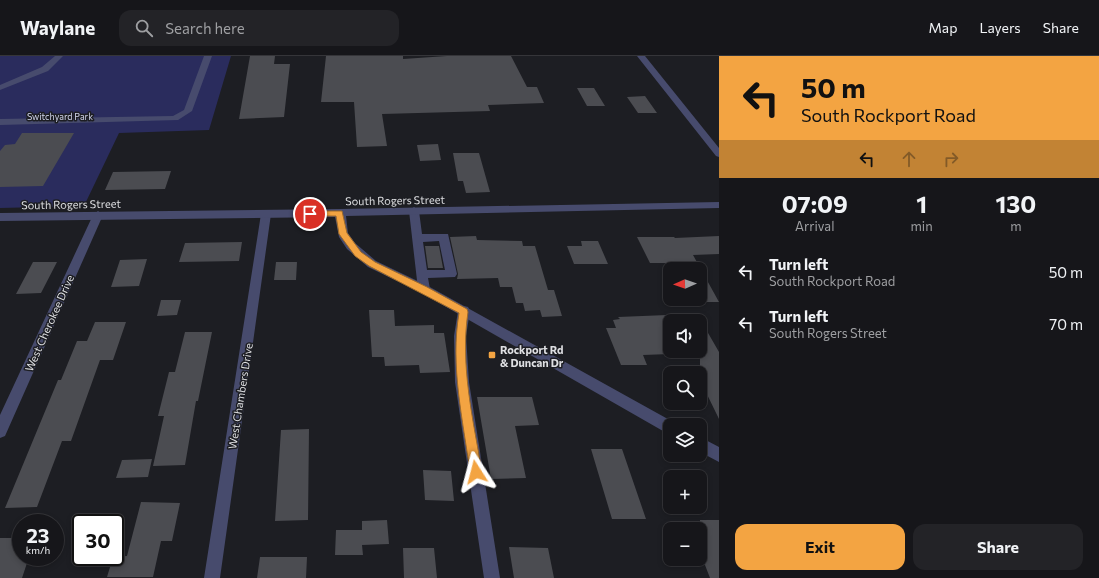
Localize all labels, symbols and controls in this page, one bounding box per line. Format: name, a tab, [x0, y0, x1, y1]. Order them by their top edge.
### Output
search box	[119, 10, 399, 46]
text: Waylane	[20, 16, 95, 39]
icon: search	[133, 17, 155, 39]
text: Search here	[165, 19, 245, 37]
text: Map	[929, 19, 957, 36]
text: Layers	[979, 19, 1021, 36]
text: Share	[1043, 19, 1079, 36]
text: 50 m	[801, 70, 866, 104]
icon: left	[735, 72, 787, 124]
text: South Rockport Road	[801, 104, 976, 126]
park label: Switchyard Park	[27, 111, 93, 122]
icon: left	[856, 148, 878, 170]
icon: ahead	[898, 148, 920, 170]
icon: right	[940, 148, 962, 170]
text: 07:09	[782, 189, 848, 218]
text: 1	[916, 189, 927, 218]
text: 130	[995, 189, 1036, 218]
street label: South Rogers Street	[345, 193, 445, 207]
street label: South Rogers Street	[21, 197, 121, 211]
pin	[293, 197, 327, 231]
icon: arrive	[299, 203, 321, 225]
text: Arrival	[795, 218, 834, 234]
text: min	[911, 218, 933, 234]
text: m	[1010, 218, 1021, 234]
text: Turn left	[769, 255, 828, 273]
icon: left	[735, 261, 757, 283]
north arrow	[663, 262, 707, 306]
map controls	[663, 262, 707, 566]
text: 50 m	[1049, 263, 1083, 281]
street label: West Cherokee Drive	[22, 273, 76, 373]
text: South Rockport Road	[769, 273, 895, 289]
text: Turn left	[769, 307, 828, 325]
icon: left	[735, 313, 757, 335]
button: sound	[663, 314, 707, 358]
text: 70 m	[1049, 315, 1083, 333]
text: South Rogers Street	[769, 325, 887, 341]
street label: West Chambers Drive	[225, 342, 255, 450]
place label: Rockport Rd & Duncan Dr	[500, 343, 564, 369]
marker: Rockport Rd & Duncan Dr	[487, 350, 497, 360]
button: search	[663, 366, 707, 410]
button: layers	[663, 418, 707, 462]
position arrow	[455, 451, 497, 493]
button: +	[663, 470, 707, 514]
speed limit sign: 30	[72, 514, 124, 566]
button: −	[663, 522, 707, 566]
text: 23	[26, 523, 50, 547]
button: Exit	[735, 524, 905, 570]
button: Share	[913, 524, 1083, 570]
text: km/h	[26, 544, 50, 556]

